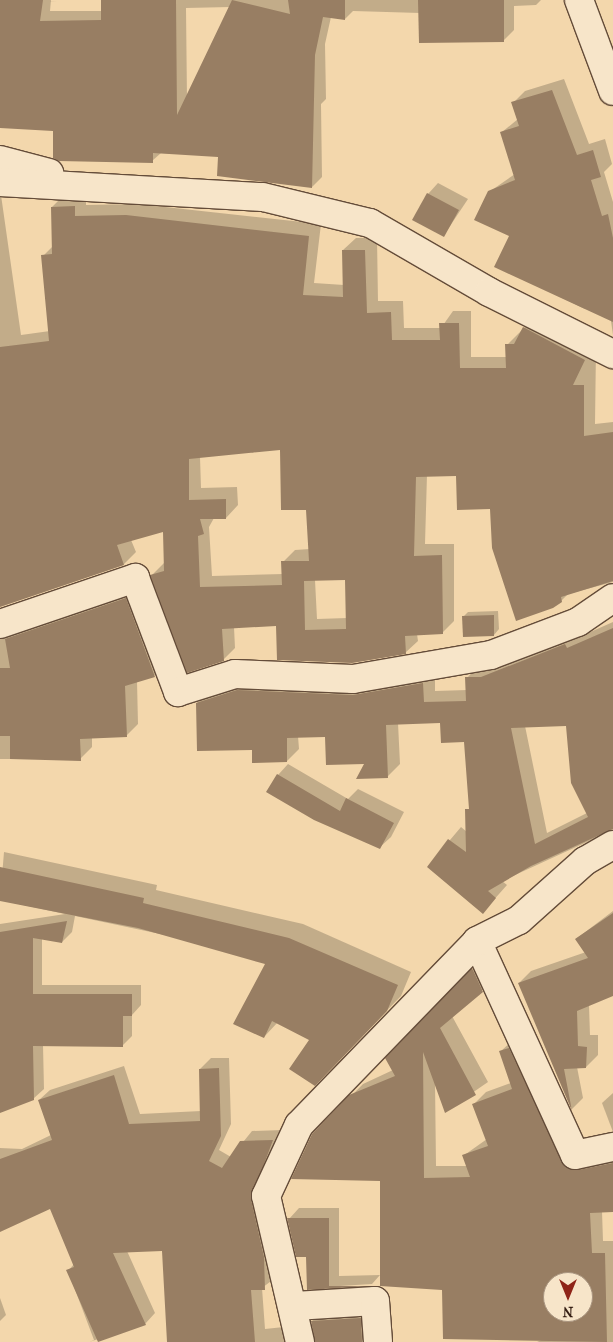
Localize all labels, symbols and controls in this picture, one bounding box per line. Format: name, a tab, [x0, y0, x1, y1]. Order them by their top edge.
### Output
north arrow	[543, 1272, 593, 1322]
text: N	[563, 1303, 573, 1320]

